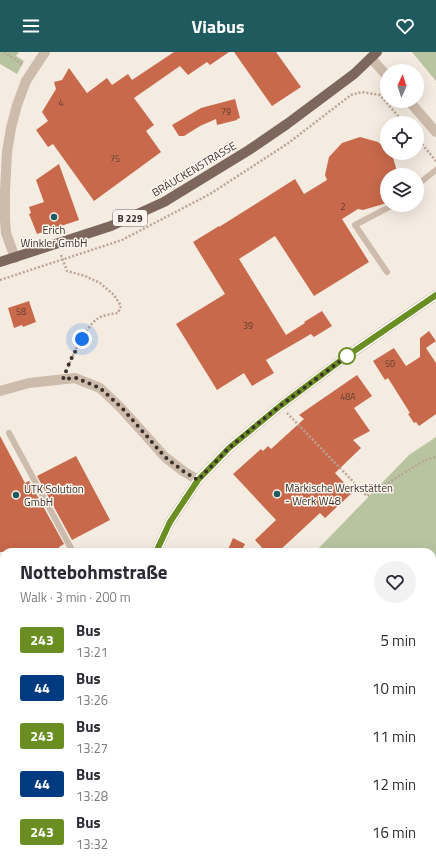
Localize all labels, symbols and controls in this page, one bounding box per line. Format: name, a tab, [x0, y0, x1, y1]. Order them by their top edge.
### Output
text: Viabus	[192, 13, 244, 40]
icon: menu	[20, 15, 42, 37]
icon: heart	[394, 15, 416, 37]
north arrow	[380, 64, 424, 108]
map controls	[380, 64, 424, 212]
house number: 4	[58, 96, 64, 109]
house number: 79	[221, 105, 231, 118]
button: locate	[380, 116, 424, 160]
street label: BRÄUCKENSTRASSE	[149, 137, 239, 201]
house number: 75	[110, 152, 120, 165]
button: layers	[380, 168, 424, 212]
house number: 2	[340, 200, 346, 213]
road number: B 229	[113, 210, 147, 226]
marker: Erich Winkler GmbH	[49, 212, 59, 222]
place label: Erich Winkler GmbH	[21, 222, 87, 251]
house number: 58	[16, 305, 26, 318]
house number: 39	[243, 319, 253, 332]
your location	[72, 329, 92, 349]
unlabelled marker	[338, 347, 356, 365]
house number: 50	[385, 357, 395, 370]
house number: 48A	[340, 390, 356, 403]
place label: Märkische Werkstätten - Werk W48	[285, 480, 393, 509]
place label: UTK Solution GmbH	[24, 481, 84, 510]
marker: Märkische Werkstätten - Werk W48	[272, 489, 282, 499]
marker: UTK Solution GmbH	[11, 490, 21, 500]
text: Nottebohmstraße	[20, 557, 168, 586]
button: heart	[374, 561, 416, 603]
text: Walk · 3 min · 200 m	[20, 587, 131, 607]
text: Bus	[76, 619, 101, 642]
text: 243	[30, 629, 54, 650]
text: 5 min	[380, 629, 416, 652]
text: 13:21	[76, 642, 108, 662]
text: Bus	[76, 667, 101, 690]
text: 44	[34, 677, 50, 698]
text: 10 min	[372, 677, 416, 700]
text: 13:26	[76, 690, 108, 710]
text: Bus	[76, 715, 101, 738]
text: 243	[30, 725, 54, 746]
text: 11 min	[372, 725, 416, 748]
text: 13:27	[76, 738, 108, 758]
text: Bus	[76, 763, 101, 786]
text: 44	[34, 773, 50, 794]
text: 12 min	[372, 773, 416, 796]
text: 13:28	[76, 786, 108, 806]
text: Bus	[76, 811, 101, 834]
text: 243	[30, 821, 54, 842]
text: 16 min	[372, 821, 416, 844]
text: 13:32	[76, 834, 108, 854]

